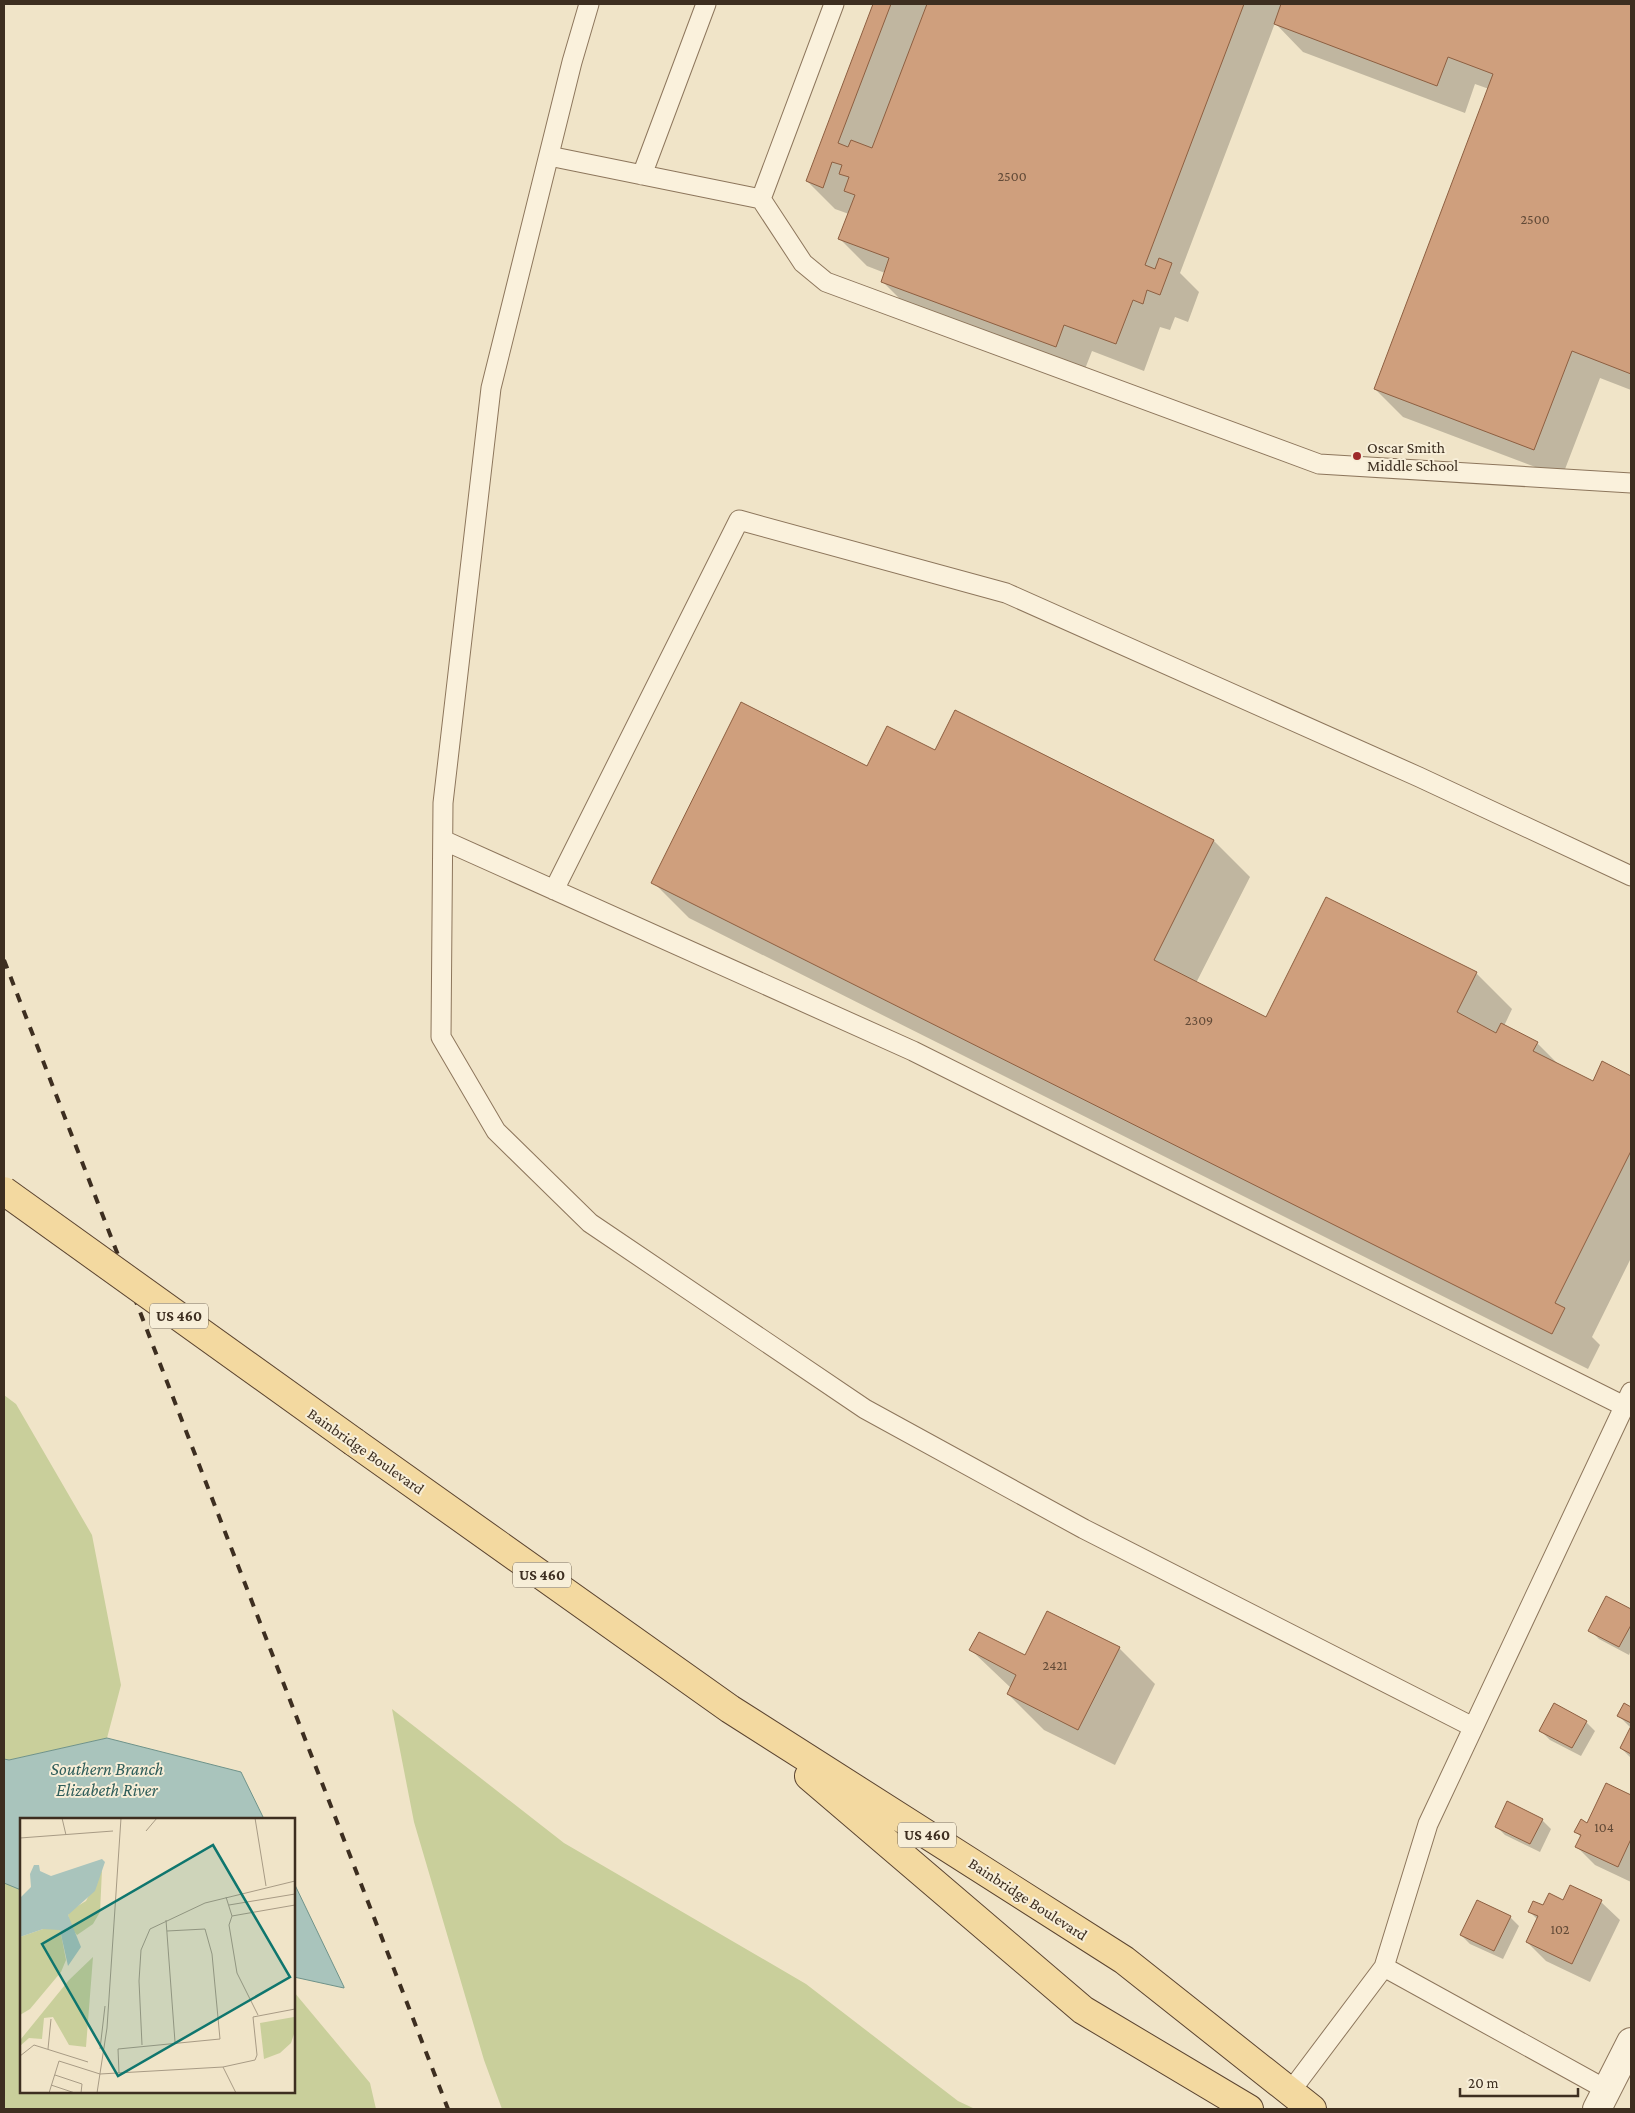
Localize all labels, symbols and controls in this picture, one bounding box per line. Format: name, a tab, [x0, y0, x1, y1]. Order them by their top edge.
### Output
house number: 2500	[997, 168, 1027, 184]
house number: 2500	[1520, 211, 1550, 227]
place label: Oscar Smith Middle School	[1367, 439, 1458, 474]
marker: Oscar Smith Middle School	[1351, 450, 1363, 462]
house number: 2309	[1185, 1012, 1213, 1028]
road number: US 460	[150, 1304, 208, 1328]
street label: Bainbridge Boulevard	[304, 1404, 428, 1499]
road number: US 460	[513, 1562, 571, 1588]
house number: 2421	[1042, 1657, 1068, 1673]
water label: Southern Branch Elizabeth River	[51, 1759, 164, 1800]
inset map	[20, 1818, 295, 2093]
house number: 104	[1594, 1819, 1614, 1835]
road number: US 460	[898, 1822, 956, 1848]
street label: Bainbridge Boulevard	[965, 1854, 1091, 1945]
house number: 102	[1550, 1921, 1570, 1937]
scale bar	[1460, 2066, 1578, 2098]
text: 20 m	[1468, 2075, 1499, 2091]

